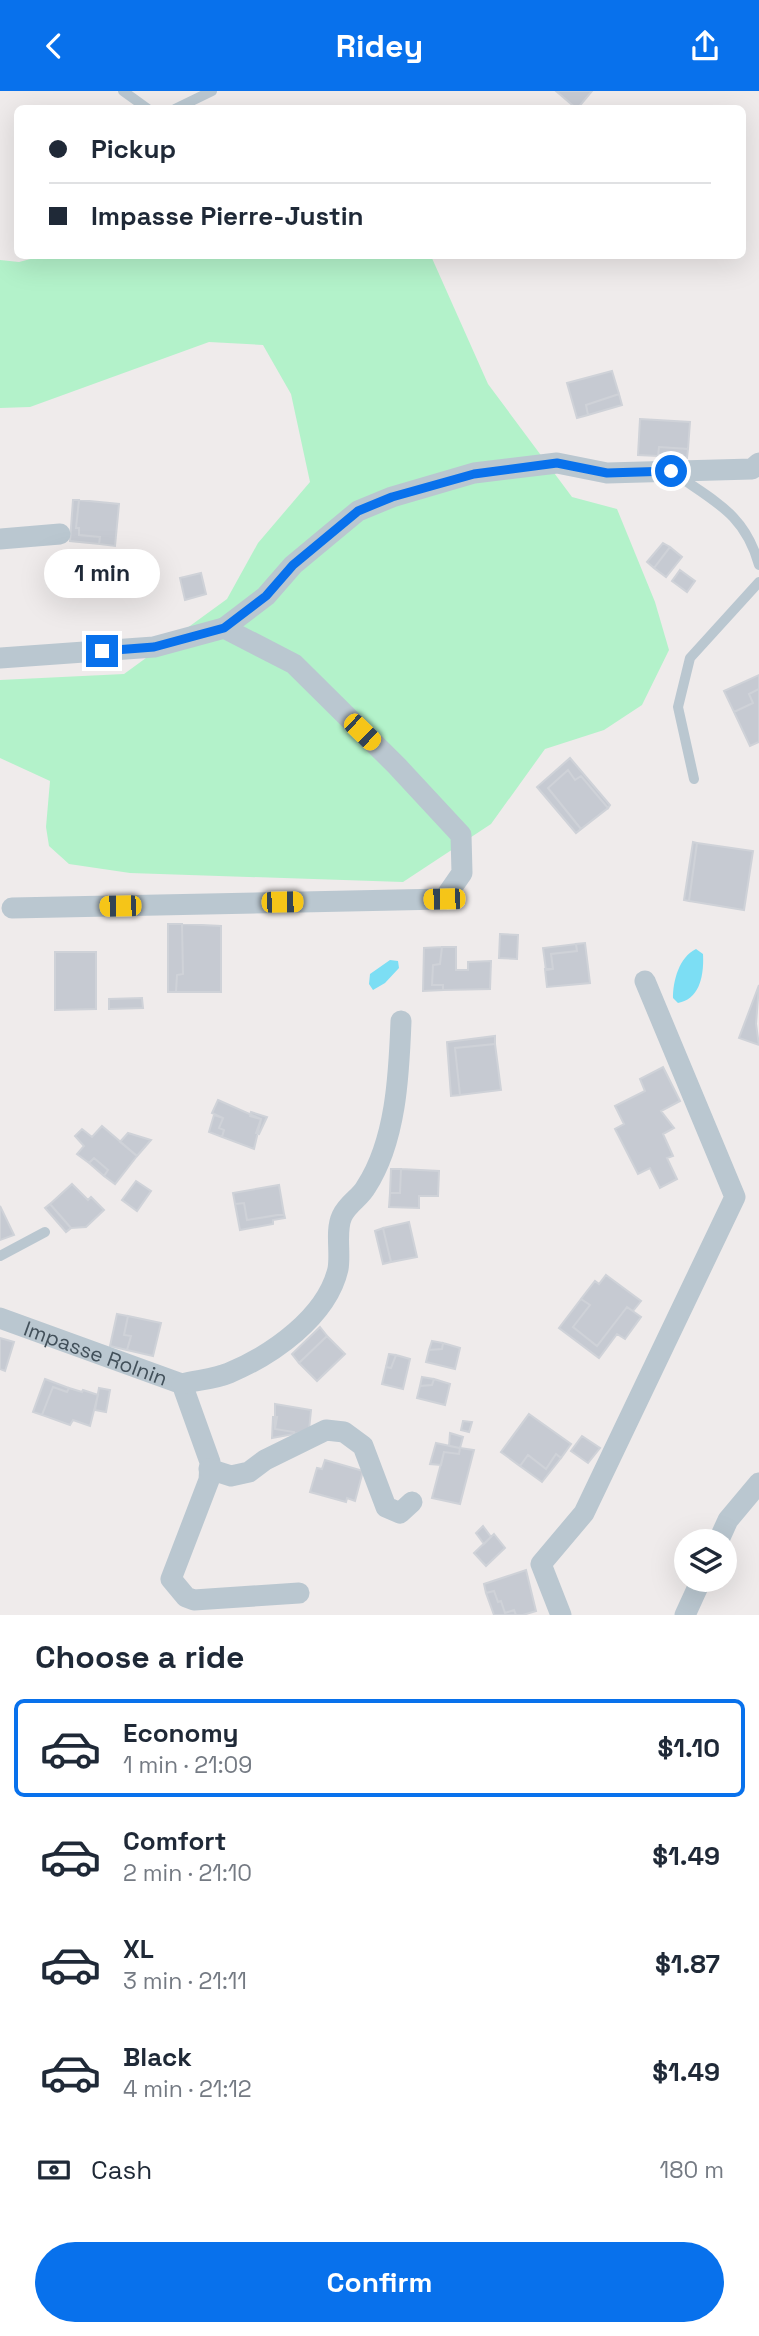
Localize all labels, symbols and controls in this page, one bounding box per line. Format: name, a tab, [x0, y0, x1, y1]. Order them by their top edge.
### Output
text: Ridey	[336, 26, 423, 66]
icon: back	[35, 27, 73, 65]
icon: share	[686, 27, 724, 65]
text: Pickup	[91, 132, 176, 166]
text: Impasse Pierre-Justin	[91, 199, 364, 233]
route start	[655, 455, 687, 487]
callout: 1 min	[44, 549, 160, 599]
text: 1 min	[74, 558, 130, 588]
route end	[86, 635, 118, 667]
car	[340, 710, 385, 754]
car	[423, 888, 466, 910]
car	[261, 891, 304, 913]
car	[99, 895, 142, 917]
street label: Impasse Rolnin	[20, 1314, 171, 1391]
map controls	[674, 1529, 737, 1592]
button: layers	[674, 1529, 737, 1592]
text: Choose a ride	[35, 1637, 245, 1677]
text: Economy	[123, 1716, 239, 1750]
icon: car	[39, 1717, 102, 1780]
text: $1.10	[657, 1731, 720, 1765]
text: 1 min · 21:09	[123, 1750, 252, 1780]
text: Comfort	[123, 1824, 226, 1858]
icon: car	[39, 1825, 102, 1888]
text: $1.49	[652, 1839, 720, 1873]
text: 2 min · 21:10	[123, 1858, 252, 1888]
text: XL	[123, 1932, 154, 1966]
icon: car	[39, 1933, 102, 1996]
text: $1.87	[655, 1947, 720, 1981]
text: 3 min · 21:11	[123, 1966, 247, 1996]
text: Black	[123, 2040, 192, 2074]
icon: car	[39, 2041, 102, 2104]
text: $1.49	[652, 2055, 720, 2089]
text: 4 min · 21:12	[123, 2074, 252, 2104]
icon: cash	[35, 2151, 73, 2189]
text: Cash	[91, 2153, 152, 2187]
text: 180 m	[660, 2155, 724, 2185]
button: Confirm	[35, 2242, 724, 2322]

